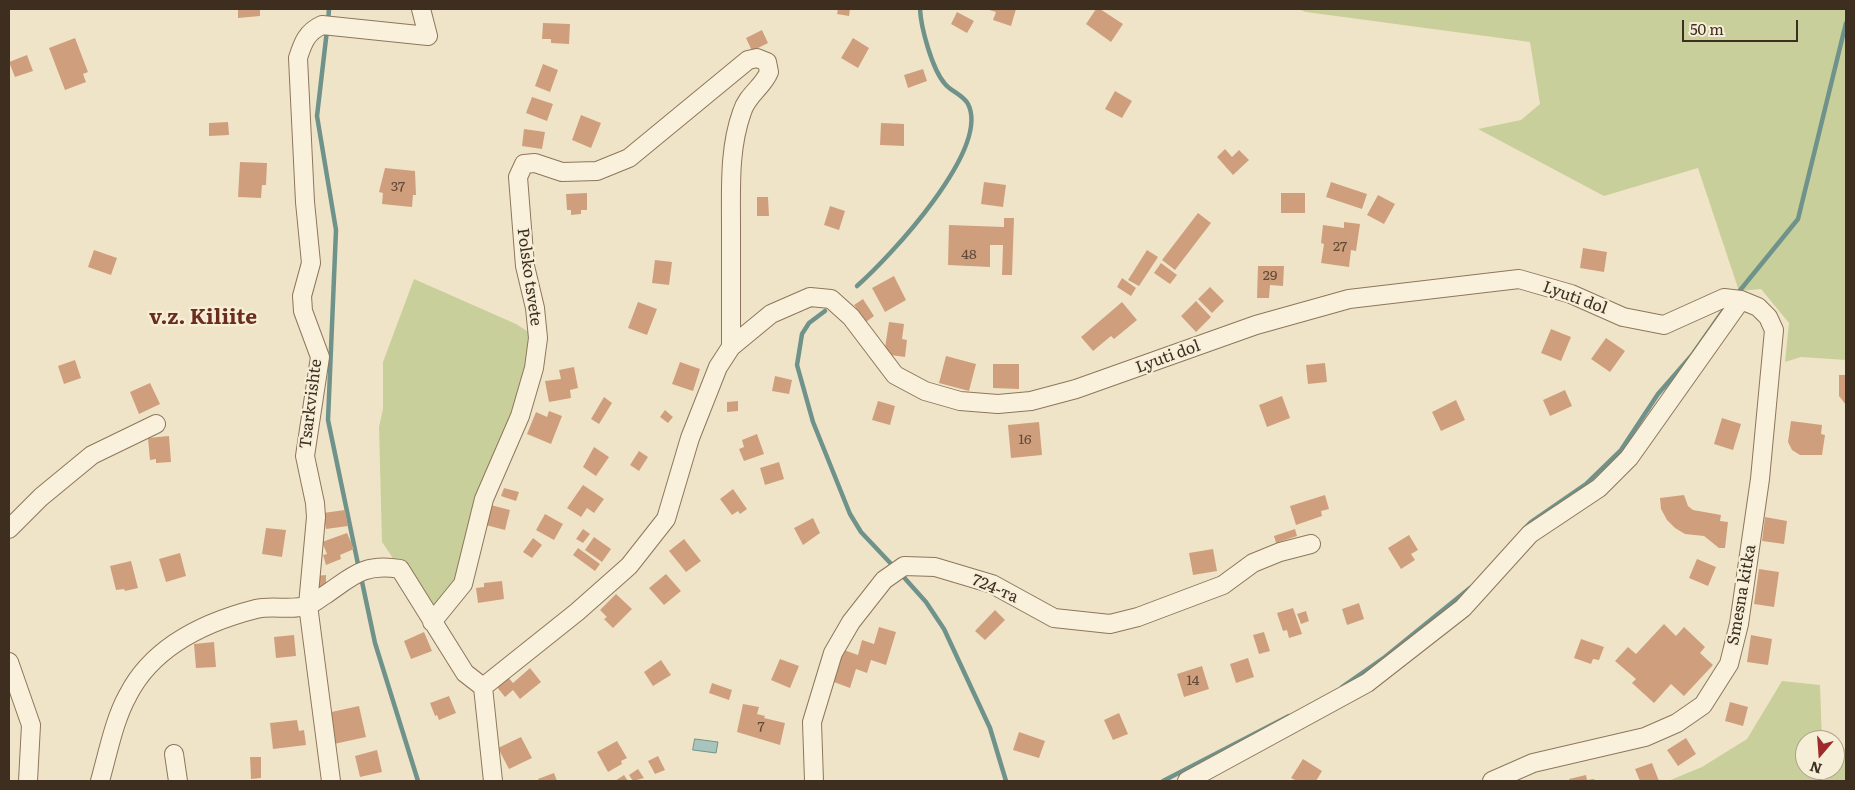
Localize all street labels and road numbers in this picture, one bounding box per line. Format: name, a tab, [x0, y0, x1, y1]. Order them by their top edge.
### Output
street label: Polsko tsvete	[513, 227, 545, 327]
street label: Lyuti dol	[1540, 277, 1610, 319]
street label: Lyuti dol	[1133, 336, 1203, 378]
street label: Tsarkvishte	[296, 358, 326, 450]
street label: Smesna kitka	[1724, 543, 1760, 647]
street label: 724-та	[969, 571, 1021, 607]

